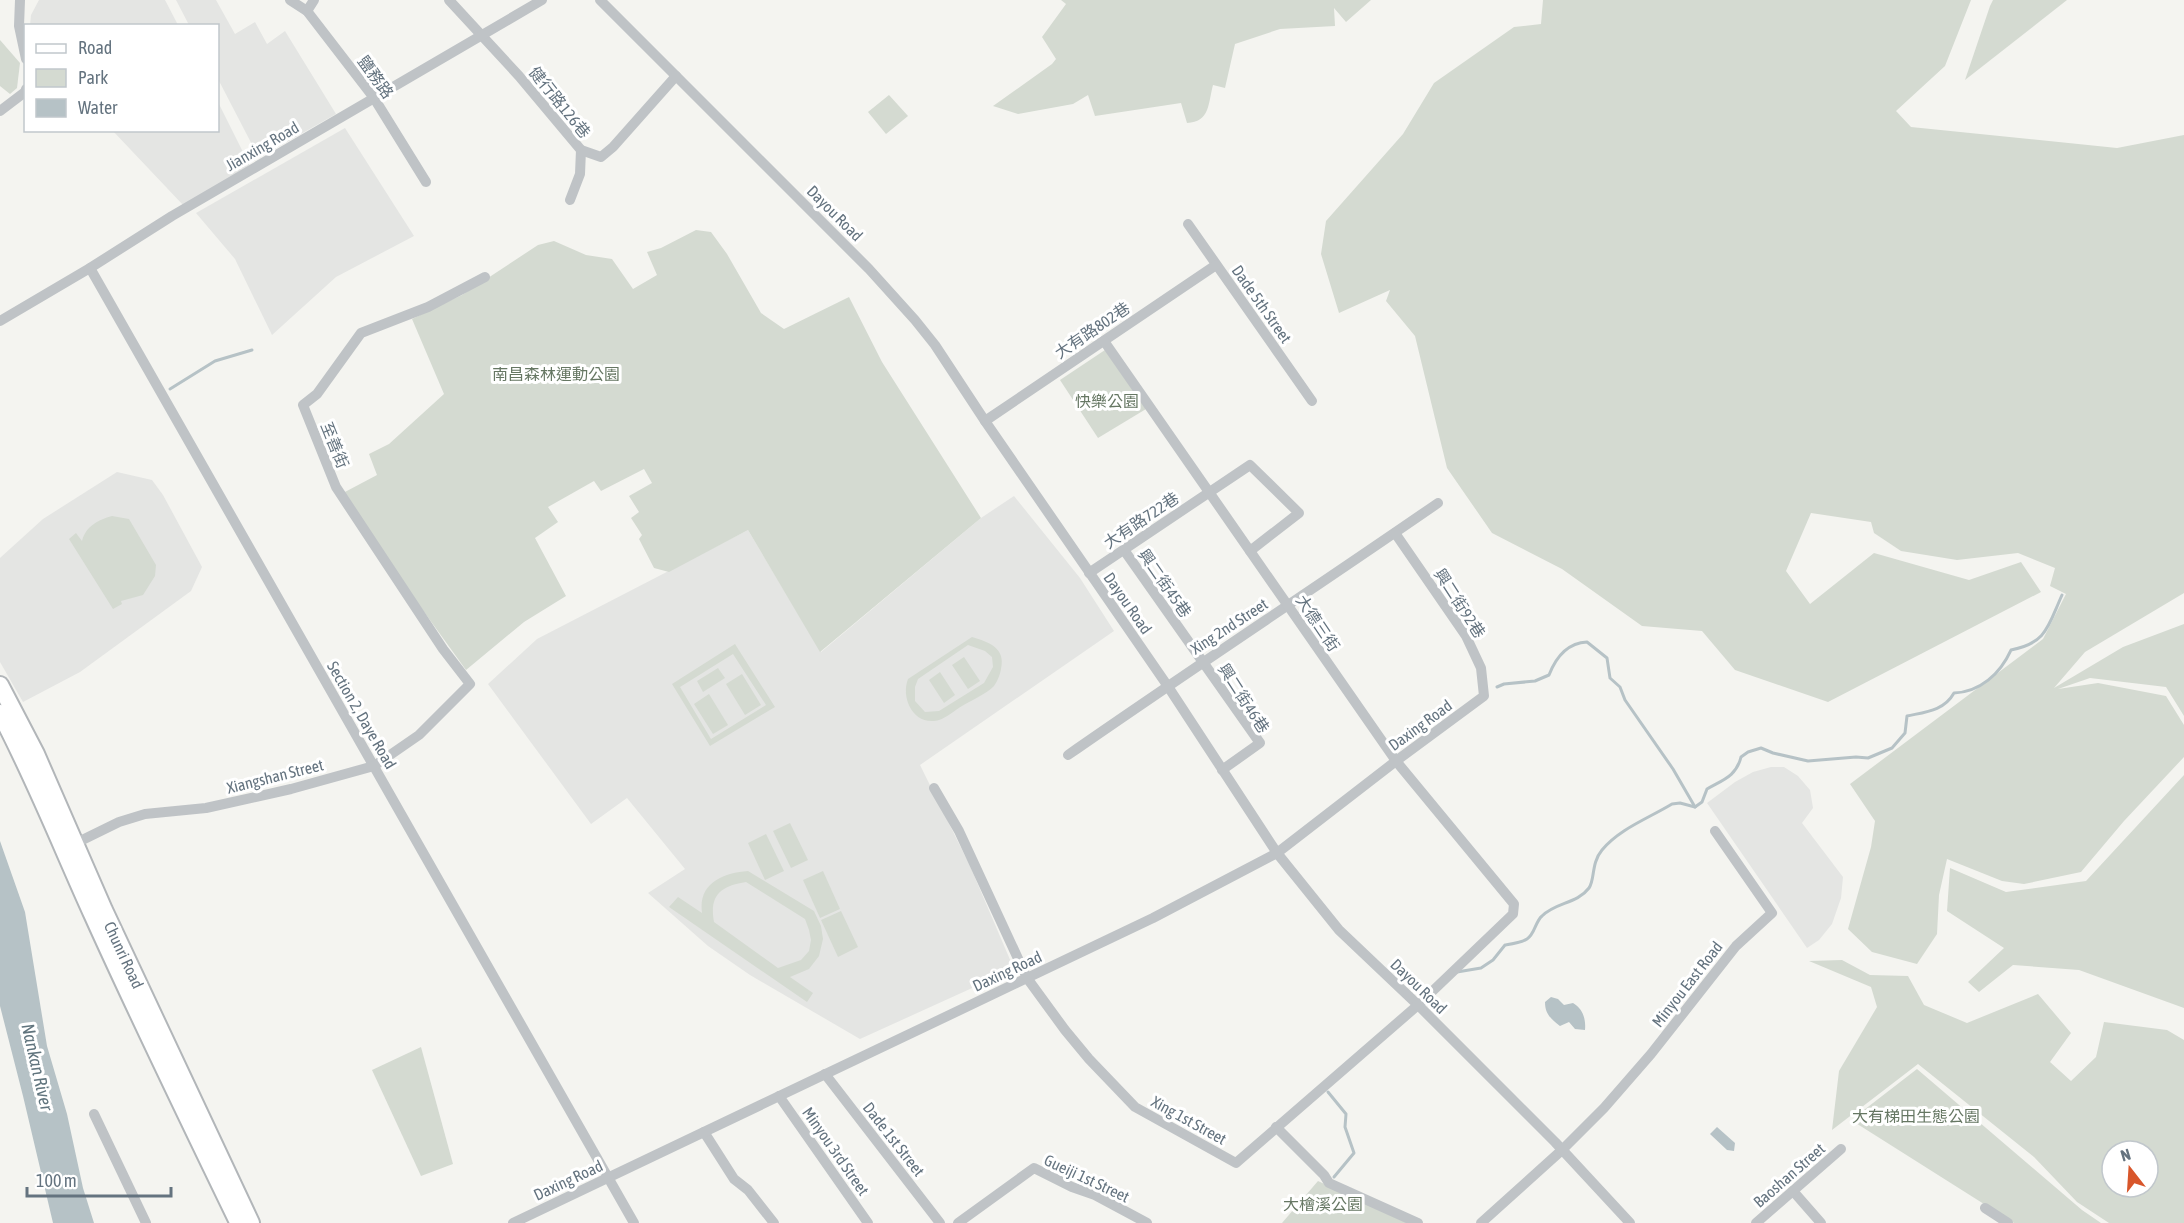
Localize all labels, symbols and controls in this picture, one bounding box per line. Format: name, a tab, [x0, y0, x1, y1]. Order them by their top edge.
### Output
legend	[24, 24, 219, 132]
text: Road	[78, 37, 112, 58]
street label: 鹽務路	[355, 52, 397, 102]
street label: 健行路126巷	[526, 63, 594, 141]
text: Park	[78, 67, 108, 88]
text: Water	[78, 97, 118, 118]
street label: Jianxing Road	[222, 118, 302, 175]
street label: Dayou Road	[803, 182, 866, 245]
street label: Dade 5th Street	[1229, 262, 1296, 347]
street label: 大有路802巷	[1051, 298, 1133, 362]
park label: 南昌森林運動公園	[492, 365, 620, 383]
park label: 快樂公園	[1075, 392, 1139, 410]
street label: 至善街	[318, 419, 352, 471]
street label: 大有路722巷	[1100, 488, 1182, 552]
street label: 興二街45巷	[1135, 545, 1195, 621]
street label: 興二街92巷	[1431, 565, 1489, 641]
street label: Dayou Road	[1099, 569, 1156, 638]
street label: 大德三街	[1293, 591, 1343, 655]
street label: Xing 2nd Street	[1187, 594, 1272, 658]
street label: Section 2, Daye Road	[323, 658, 400, 772]
street label: 興二街46巷	[1215, 660, 1273, 736]
street label: Daxing Road	[1385, 696, 1456, 755]
street label: Xiangshan Street	[225, 755, 326, 798]
street label: Chunri Road	[101, 919, 147, 991]
street label: Minyou East Road	[1648, 938, 1727, 1031]
street label: Daxing Road	[970, 947, 1045, 996]
street label: Dayou Road	[1387, 955, 1451, 1018]
water label: Nankan River	[17, 1021, 58, 1113]
street label: Xing 1st Street	[1148, 1092, 1230, 1149]
street label: Dade 1st Street	[860, 1099, 929, 1180]
street label: Minyou 3rd Street	[798, 1104, 873, 1199]
park label: 大有梯田生態公園	[1852, 1107, 1980, 1125]
street label: Baoshan Street	[1750, 1139, 1829, 1211]
north arrow	[2100, 1139, 2160, 1199]
text: N	[2118, 1145, 2133, 1165]
street label: Gueiji 1st Street	[1041, 1150, 1133, 1207]
street label: Daxing Road	[531, 1156, 606, 1205]
scale bar	[27, 1160, 171, 1198]
text: 100 m	[36, 1170, 77, 1191]
park label: 大檜溪公園	[1283, 1195, 1363, 1213]

